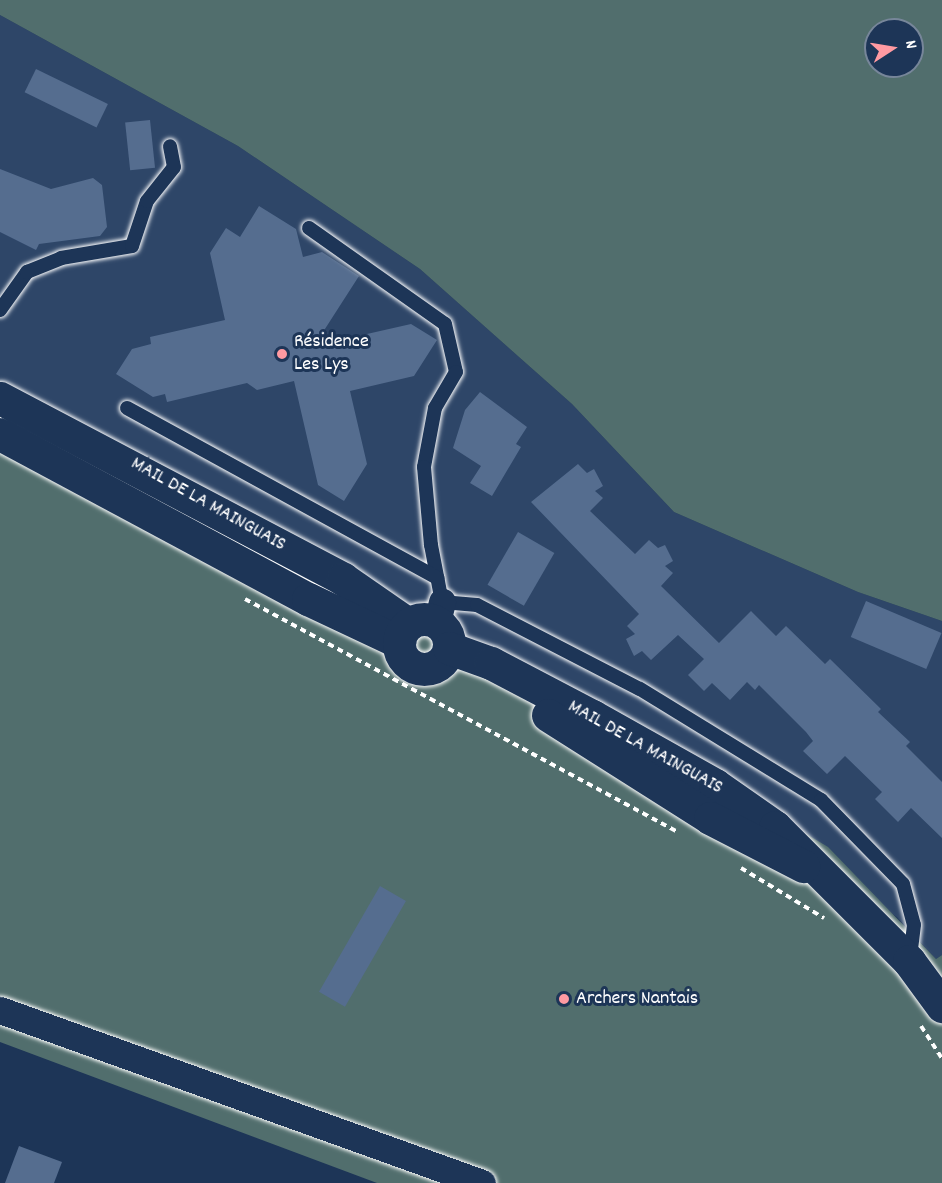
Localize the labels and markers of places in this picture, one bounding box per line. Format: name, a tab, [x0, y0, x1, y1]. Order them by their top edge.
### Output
place label: Résidence Les Lys	[294, 330, 369, 377]
marker: Résidence Les Lys	[275, 347, 289, 361]
place label: Archers Nantais	[576, 987, 698, 1011]
marker: Archers Nantais	[557, 992, 571, 1006]

